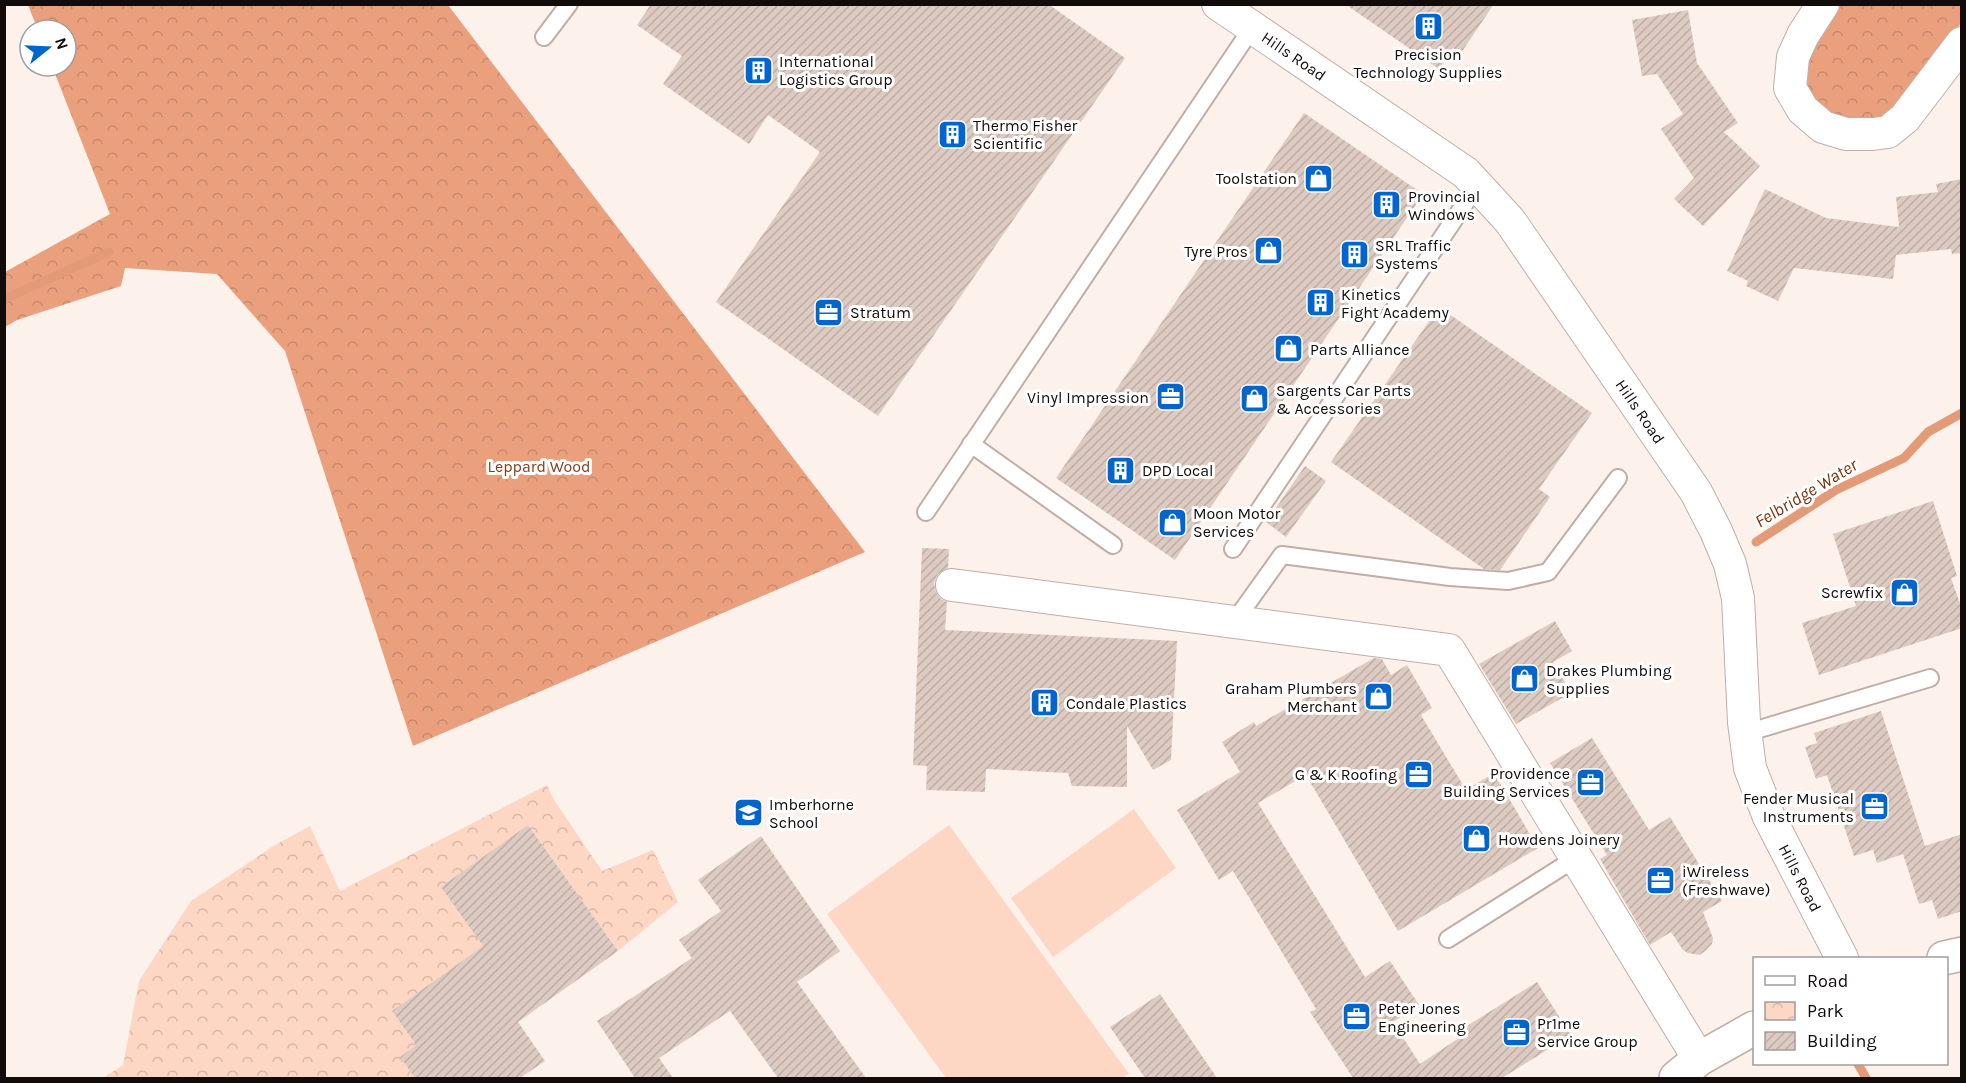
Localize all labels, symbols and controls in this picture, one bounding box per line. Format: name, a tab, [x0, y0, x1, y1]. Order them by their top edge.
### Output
building icon: Precision Technology Supplies	[1412, 10, 1444, 42]
north arrow	[18, 18, 78, 78]
street label: Hills Road	[1258, 27, 1330, 84]
text: N	[51, 35, 73, 52]
place label: Precision Technology Supplies	[1353, 45, 1503, 82]
place label: International Logistics Group	[779, 52, 893, 89]
building icon: International Logistics Group	[742, 54, 774, 86]
place label: Thermo Fisher Scientific	[973, 116, 1078, 153]
building icon: Thermo Fisher Scientific	[936, 118, 968, 150]
shop icon: Toolstation	[1302, 162, 1334, 194]
place label: Toolstation	[1216, 169, 1297, 188]
place label: Provincial Windows	[1408, 187, 1480, 224]
building icon: Provincial Windows	[1371, 189, 1403, 221]
shop icon: Tyre Pros	[1253, 235, 1285, 267]
place label: SRL Traffic Systems	[1375, 236, 1451, 273]
building icon: SRL Traffic Systems	[1338, 238, 1370, 270]
place label: Tyre Pros	[1184, 242, 1248, 261]
place label: Kinetics Fight Academy	[1341, 285, 1450, 322]
building icon: Kinetics Fight Academy	[1304, 287, 1336, 319]
office icon: Stratum	[813, 296, 845, 328]
place label: Stratum	[850, 303, 911, 322]
shop icon: Parts Alliance	[1273, 333, 1305, 365]
place label: Parts Alliance	[1310, 340, 1410, 359]
street label: Hills Road	[1612, 376, 1669, 447]
office icon: Vinyl Impression	[1154, 381, 1186, 413]
place label: Sargents Car Parts & Accessories	[1276, 381, 1411, 418]
shop icon: Sargents Car Parts & Accessories	[1239, 383, 1271, 415]
place label: Vinyl Impression	[1027, 388, 1149, 407]
water label: Felbridge Water	[1751, 453, 1862, 532]
building icon: DPD Local	[1105, 454, 1137, 486]
park label: Leppard Wood	[487, 457, 591, 476]
place label: DPD Local	[1142, 461, 1214, 480]
place label: Moon Motor Services	[1193, 504, 1281, 541]
shop icon: Moon Motor Services	[1156, 506, 1188, 538]
shop icon: Screwfix	[1888, 576, 1920, 608]
place label: Screwfix	[1821, 583, 1883, 602]
place label: Drakes Plumbing Supplies	[1546, 661, 1672, 698]
shop icon: Drakes Plumbing Supplies	[1509, 663, 1541, 695]
place label: Graham Plumbers Merchant	[1225, 679, 1357, 716]
shop icon: Graham Plumbers Merchant	[1362, 681, 1394, 713]
building icon: Condale Plastics	[1029, 687, 1061, 719]
place label: Condale Plastics	[1066, 694, 1187, 713]
office icon: G & K Roofing	[1402, 758, 1434, 790]
place label: Providence Building Services	[1443, 764, 1570, 801]
place label: G & K Roofing	[1295, 765, 1397, 784]
office icon: Providence Building Services	[1575, 766, 1607, 798]
place label: Fender Musical Instruments	[1743, 789, 1854, 826]
office icon: Fender Musical Instruments	[1859, 791, 1891, 823]
place label: Imberhorne School	[769, 795, 854, 832]
school or university icon: Imberhorne School	[732, 797, 764, 829]
shop icon: Howdens Joinery	[1461, 823, 1493, 855]
place label: Howdens Joinery	[1498, 830, 1620, 849]
street label: Hills Road	[1775, 841, 1826, 915]
place label: iWireless (Freshwave)	[1682, 862, 1770, 899]
office icon: iWireless (Freshwave)	[1645, 864, 1677, 896]
legend	[1753, 957, 1948, 1065]
text: Road	[1807, 970, 1848, 992]
place label: Peter Jones Engineering	[1378, 999, 1466, 1036]
text: Park	[1807, 1000, 1844, 1022]
office icon: Peter Jones Engineering	[1341, 1001, 1373, 1033]
place label: Pr1me Service Group	[1537, 1014, 1638, 1051]
office icon: Pr1me Service Group	[1500, 1016, 1532, 1048]
text: Building	[1807, 1030, 1877, 1052]

